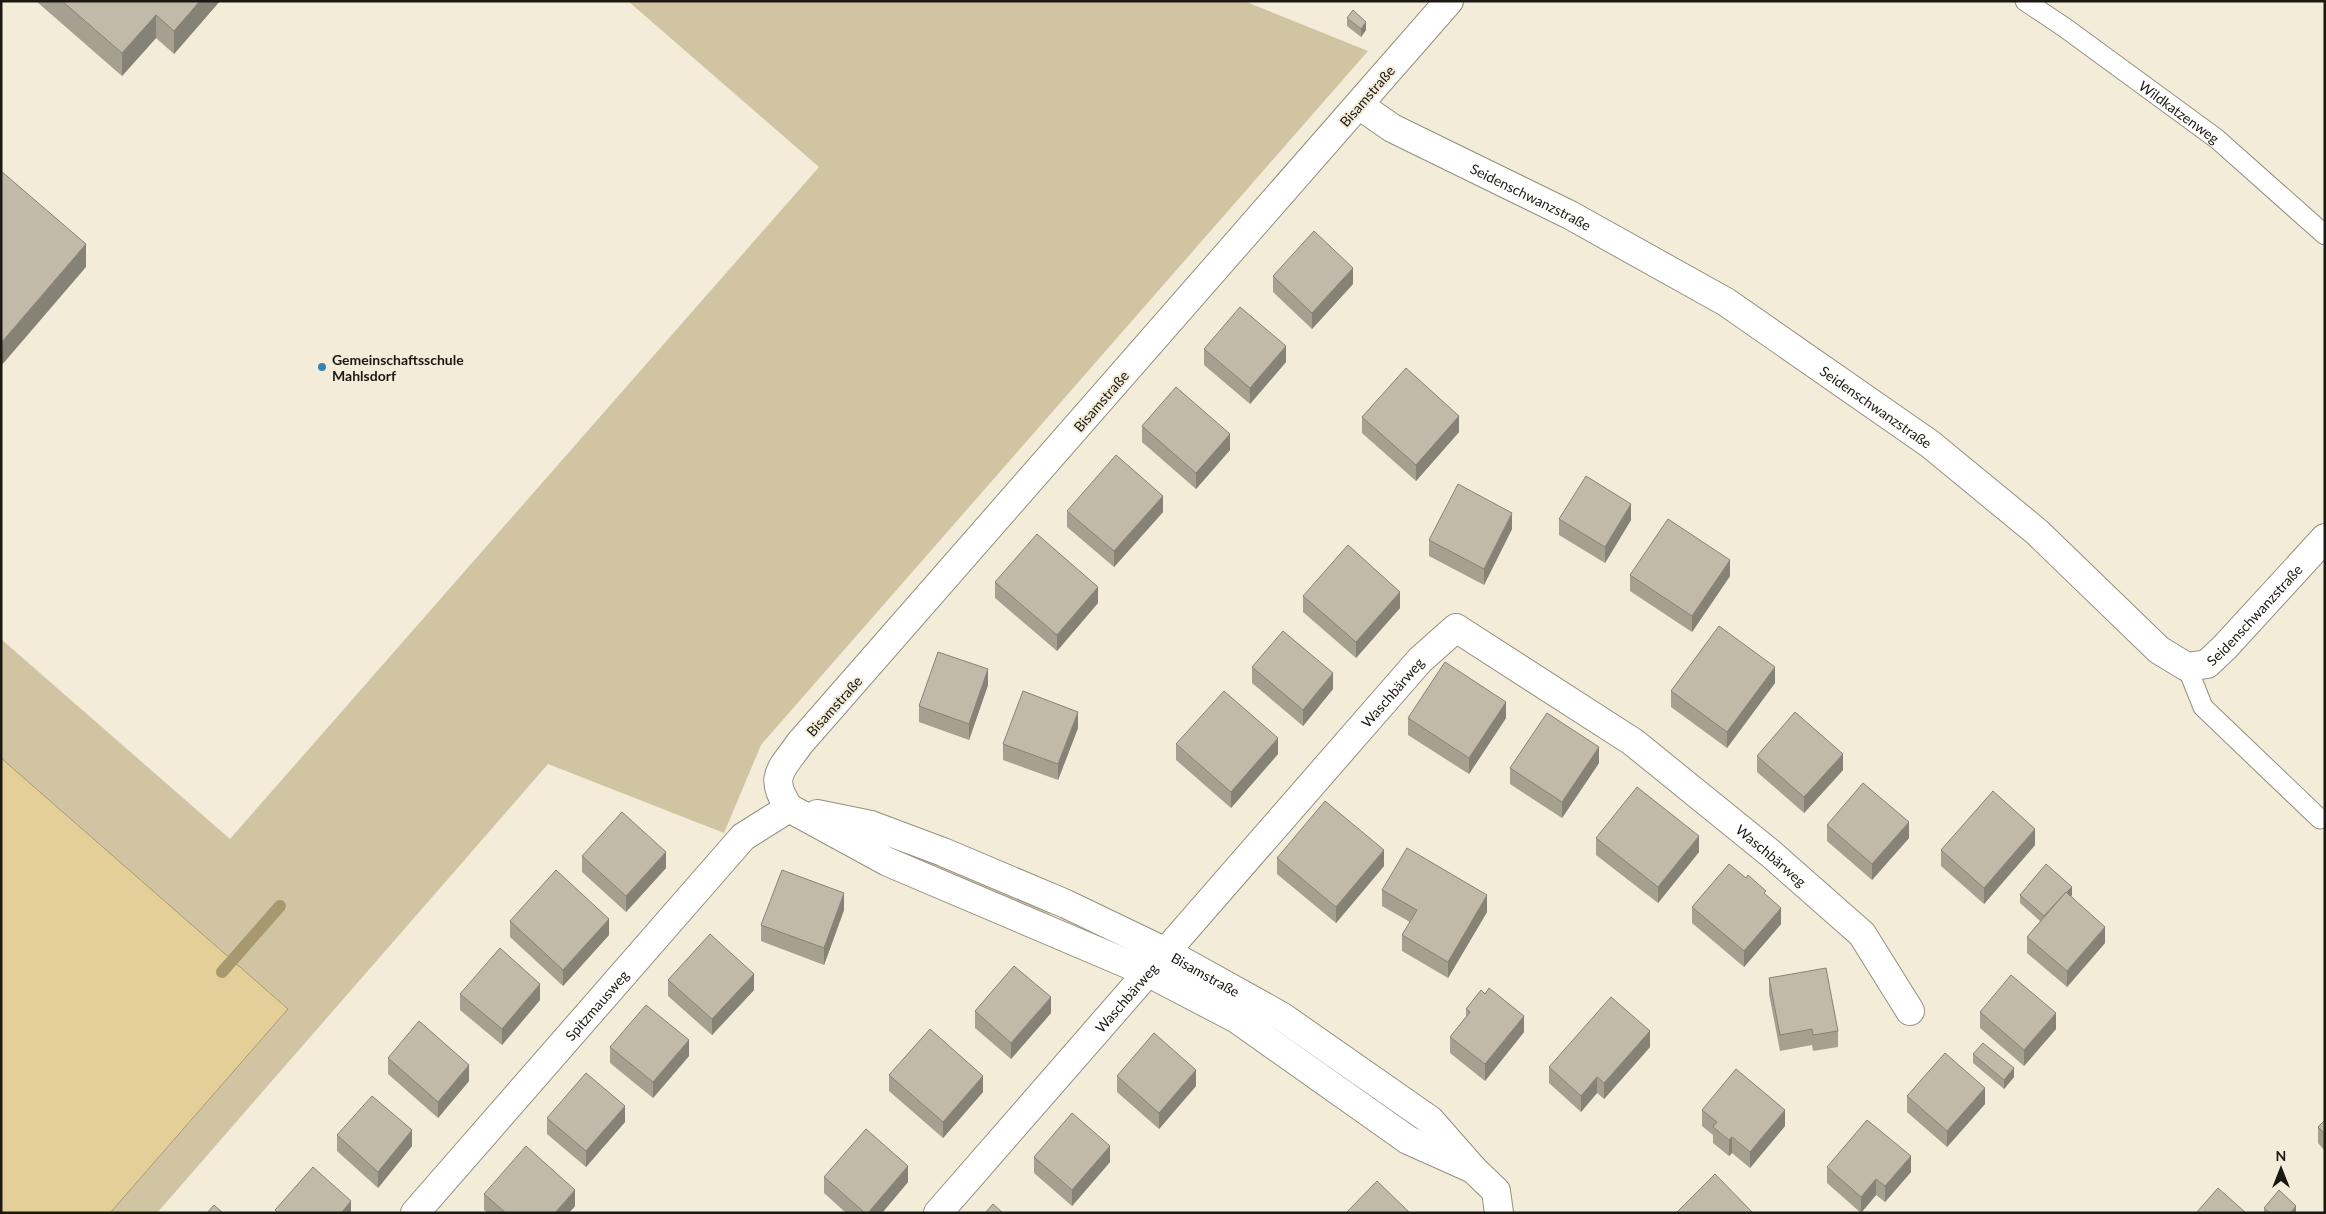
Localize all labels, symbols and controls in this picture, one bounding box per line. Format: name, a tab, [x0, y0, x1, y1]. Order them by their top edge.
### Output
street label: Bisamstraße	[1336, 62, 1398, 130]
street label: Wildkatzenweg	[2136, 77, 2223, 146]
street label: Seidenschwanzstraße	[1468, 159, 1594, 234]
place label: Gemeinschaftsschule Mahlsdorf	[332, 351, 464, 384]
marker: Gemeinschaftsschule Mahlsdorf	[316, 361, 328, 373]
street label: Seidenschwanzstraße	[1817, 362, 1935, 451]
street label: Bisamstraße	[1070, 367, 1132, 435]
street label: Seidenschwanzstraße	[2203, 560, 2305, 669]
street label: Waschbärweg	[1357, 654, 1427, 730]
street label: Bisamstraße	[802, 672, 866, 740]
street label: Waschbärweg	[1733, 821, 1810, 890]
street label: Bisamstraße	[1169, 948, 1243, 1000]
street label: Waschbärweg	[1091, 959, 1161, 1036]
street label: Spitzmausweg	[561, 966, 632, 1044]
north arrow	[2256, 1144, 2306, 1194]
text: N	[2276, 1147, 2286, 1164]

